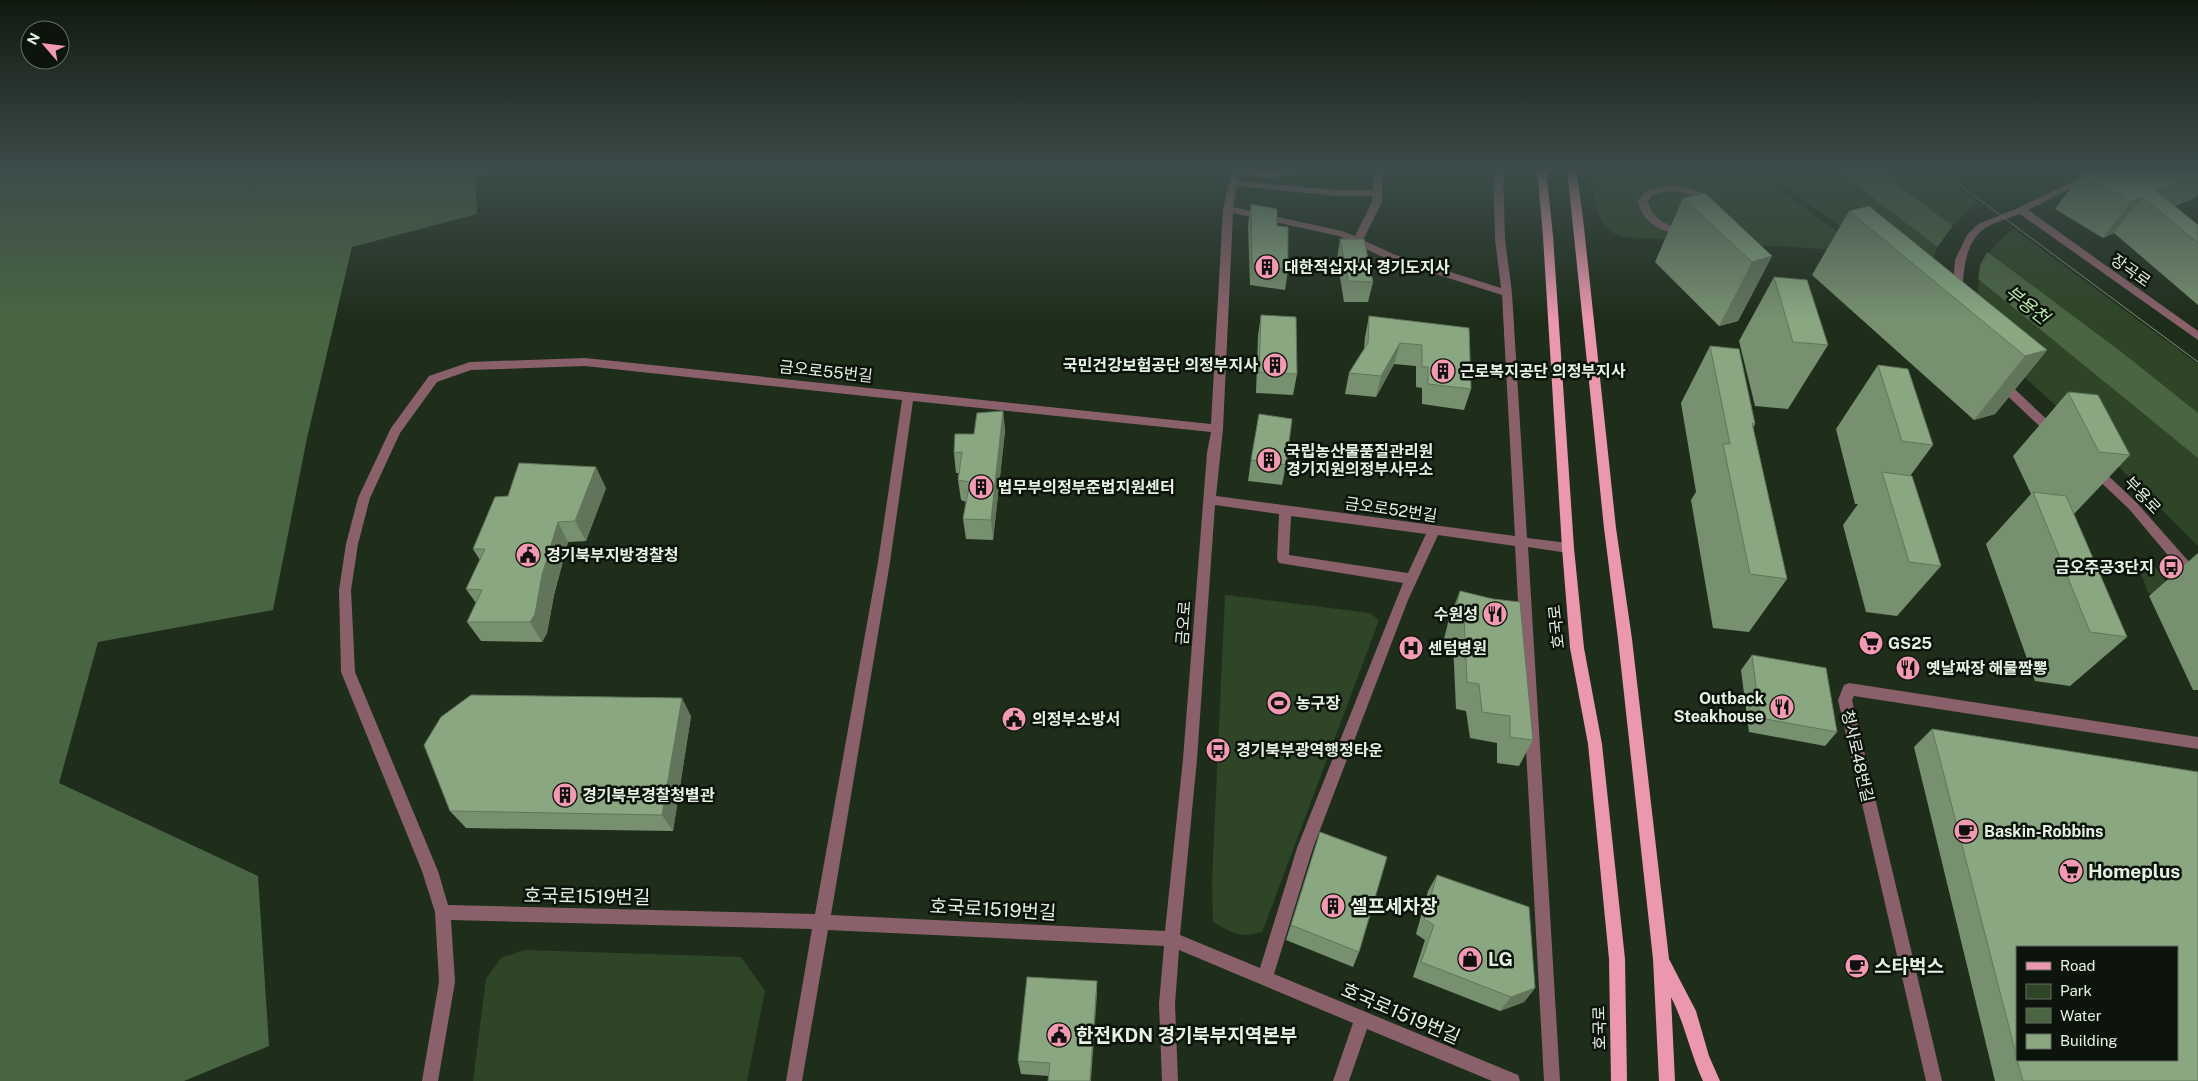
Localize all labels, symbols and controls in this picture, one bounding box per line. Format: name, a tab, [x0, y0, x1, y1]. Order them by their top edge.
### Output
north arrow	[20, 20, 70, 70]
text: N	[24, 30, 43, 47]
street label: 장곡로	[2107, 250, 2154, 291]
building icon: 대한적십자사 경기도지사	[1254, 254, 1280, 280]
place label: 대한적십자사 경기도지사	[1284, 258, 1450, 277]
water label: 부용천	[2001, 281, 2055, 330]
building icon: 국민건강보험공단 의정부지사	[1262, 352, 1288, 378]
place label: 국민건강보험공단 의정부지사	[1063, 356, 1258, 375]
street label: 금오로55번길	[778, 357, 874, 386]
building icon: 근로복지공단 의정부지사	[1430, 358, 1456, 384]
place label: 근로복지공단 의정부지사	[1460, 362, 1626, 381]
place label: 국립농산물품질관리원 경기지원의정부사무소	[1286, 442, 1433, 479]
building icon: 국립농산물품질관리원 경기지원의정부사무소	[1256, 447, 1282, 473]
street label: 부용로	[2120, 473, 2165, 518]
building icon: 법무부의정부준법지원센터	[968, 474, 994, 500]
place label: 법무부의정부준법지원센터	[998, 478, 1175, 497]
street label: 금오로52번길	[1343, 494, 1438, 525]
public building icon: 경기북부지방경찰청	[515, 542, 541, 568]
place label: 경기북부지방경찰청	[546, 546, 678, 565]
bus stop icon: 금오주공3단지	[2158, 554, 2184, 580]
place label: 금오주공3단지	[2055, 558, 2154, 577]
street label: 금오로	[1172, 600, 1195, 646]
restaurant icon: 수원성	[1482, 601, 1508, 627]
street label: 호국로	[1545, 604, 1568, 650]
place label: 수원성	[1434, 605, 1478, 624]
supermarket icon: GS25	[1858, 630, 1884, 656]
place label: GS25	[1888, 634, 1932, 653]
hospital icon: 센텀병원	[1398, 635, 1424, 661]
place label: 센텀병원	[1428, 639, 1487, 658]
restaurant icon: 옛날짜장 해물짬뽕	[1895, 655, 1921, 681]
place label: 옛날짜장 해물짬뽕	[1926, 659, 2048, 678]
place label: Outback Steakhouse	[1673, 689, 1764, 726]
sports icon: 농구장	[1266, 690, 1292, 716]
place label: 농구장	[1296, 694, 1340, 713]
restaurant icon: Outback Steakhouse	[1769, 694, 1795, 720]
public building icon: 의정부소방서	[1001, 706, 1027, 732]
street label: 청사로48번길	[1838, 708, 1877, 804]
place label: 의정부소방서	[1032, 710, 1120, 729]
bus stop icon: 경기북부광역행정타운	[1205, 737, 1231, 763]
place label: 경기북부광역행정타운	[1236, 741, 1383, 760]
building icon: 경기북부경찰청별관	[552, 782, 578, 808]
place label: 경기북부경찰청별관	[582, 786, 715, 805]
cafe icon: Baskin-Robbins	[1953, 818, 1979, 844]
place label: Baskin-Robbins	[1984, 822, 2103, 841]
supermarket icon: Homeplus	[2058, 858, 2084, 884]
place label: Homeplus	[2088, 860, 2180, 882]
street label: 호국로1519번길	[523, 884, 651, 908]
building icon: 셀프세차장	[1320, 893, 1346, 919]
street label: 호국로1519번길	[929, 895, 1057, 923]
place label: 셀프세차장	[1350, 895, 1437, 917]
shop icon: LG	[1457, 946, 1483, 972]
legend	[2016, 946, 2178, 1061]
place label: LG	[1488, 948, 1513, 970]
cafe icon: 스타벅스	[1844, 953, 1870, 979]
place label: 스타벅스	[1874, 955, 1944, 977]
text: Road	[2060, 957, 2096, 974]
street label: 호국로1519번길	[1338, 978, 1464, 1048]
text: Park	[2060, 982, 2092, 999]
street label: 호국로	[1590, 1005, 1609, 1050]
text: Water	[2060, 1007, 2102, 1024]
public building icon: 한전KDN 경기북부지역본부	[1046, 1022, 1072, 1048]
place label: 한전KDN 경기북부지역본부	[1076, 1024, 1297, 1046]
text: Building	[2060, 1032, 2118, 1049]

